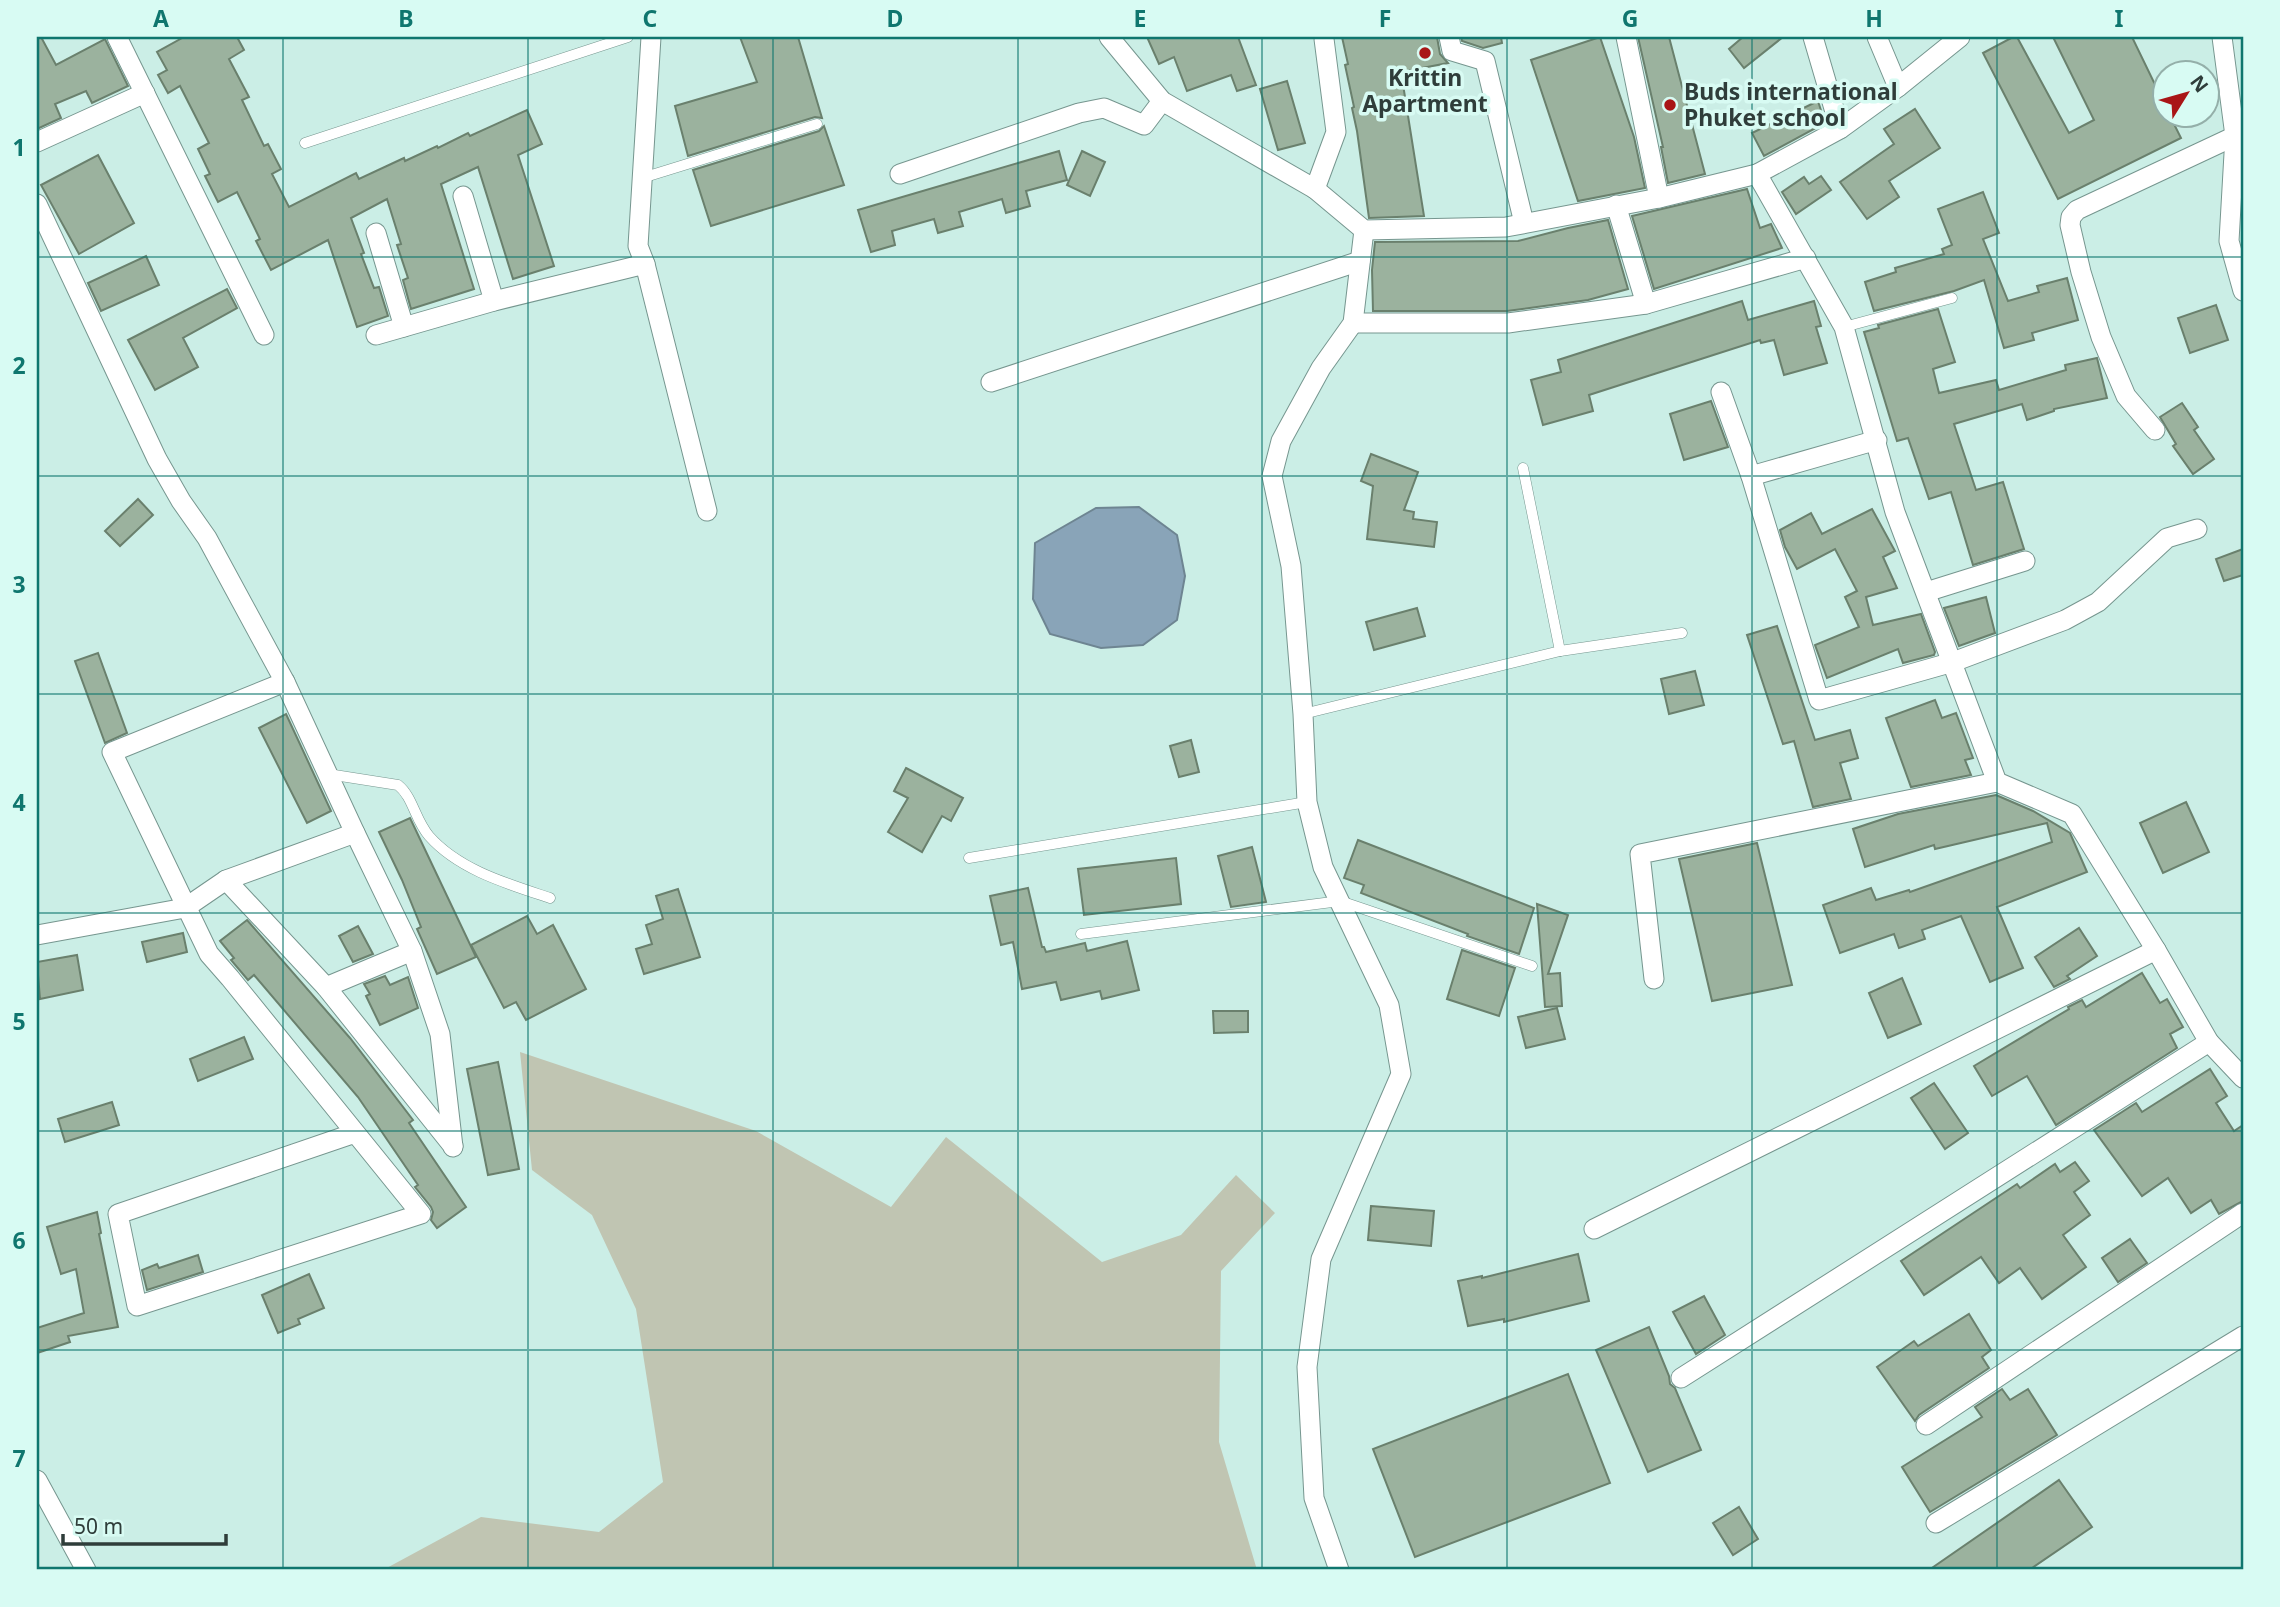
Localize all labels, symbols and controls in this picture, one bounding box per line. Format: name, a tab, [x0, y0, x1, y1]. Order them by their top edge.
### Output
text: A	[153, 2, 169, 34]
text: B	[398, 2, 414, 34]
text: C	[643, 2, 658, 34]
text: D	[887, 2, 903, 34]
text: E	[1134, 2, 1146, 34]
text: F	[1379, 2, 1391, 34]
text: G	[1622, 2, 1638, 34]
text: H	[1865, 2, 1883, 34]
text: I	[2115, 2, 2124, 34]
marker: Krittin Apartment	[1417, 45, 1433, 61]
north arrow	[2150, 60, 2220, 130]
place label: Krittin Apartment	[1362, 61, 1488, 119]
text: N	[2185, 70, 2215, 98]
place label: Buds international Phuket school	[1684, 75, 1898, 133]
marker: Buds international Phuket school	[1662, 97, 1678, 113]
text: 1	[12, 131, 26, 163]
text: 2	[12, 349, 26, 381]
text: 3	[12, 568, 26, 600]
text: 4	[12, 786, 26, 818]
text: 5	[12, 1005, 26, 1037]
text: 6	[12, 1224, 26, 1256]
text: 7	[12, 1442, 26, 1474]
scale bar	[63, 1502, 226, 1546]
text: 50 m	[74, 1512, 123, 1540]

